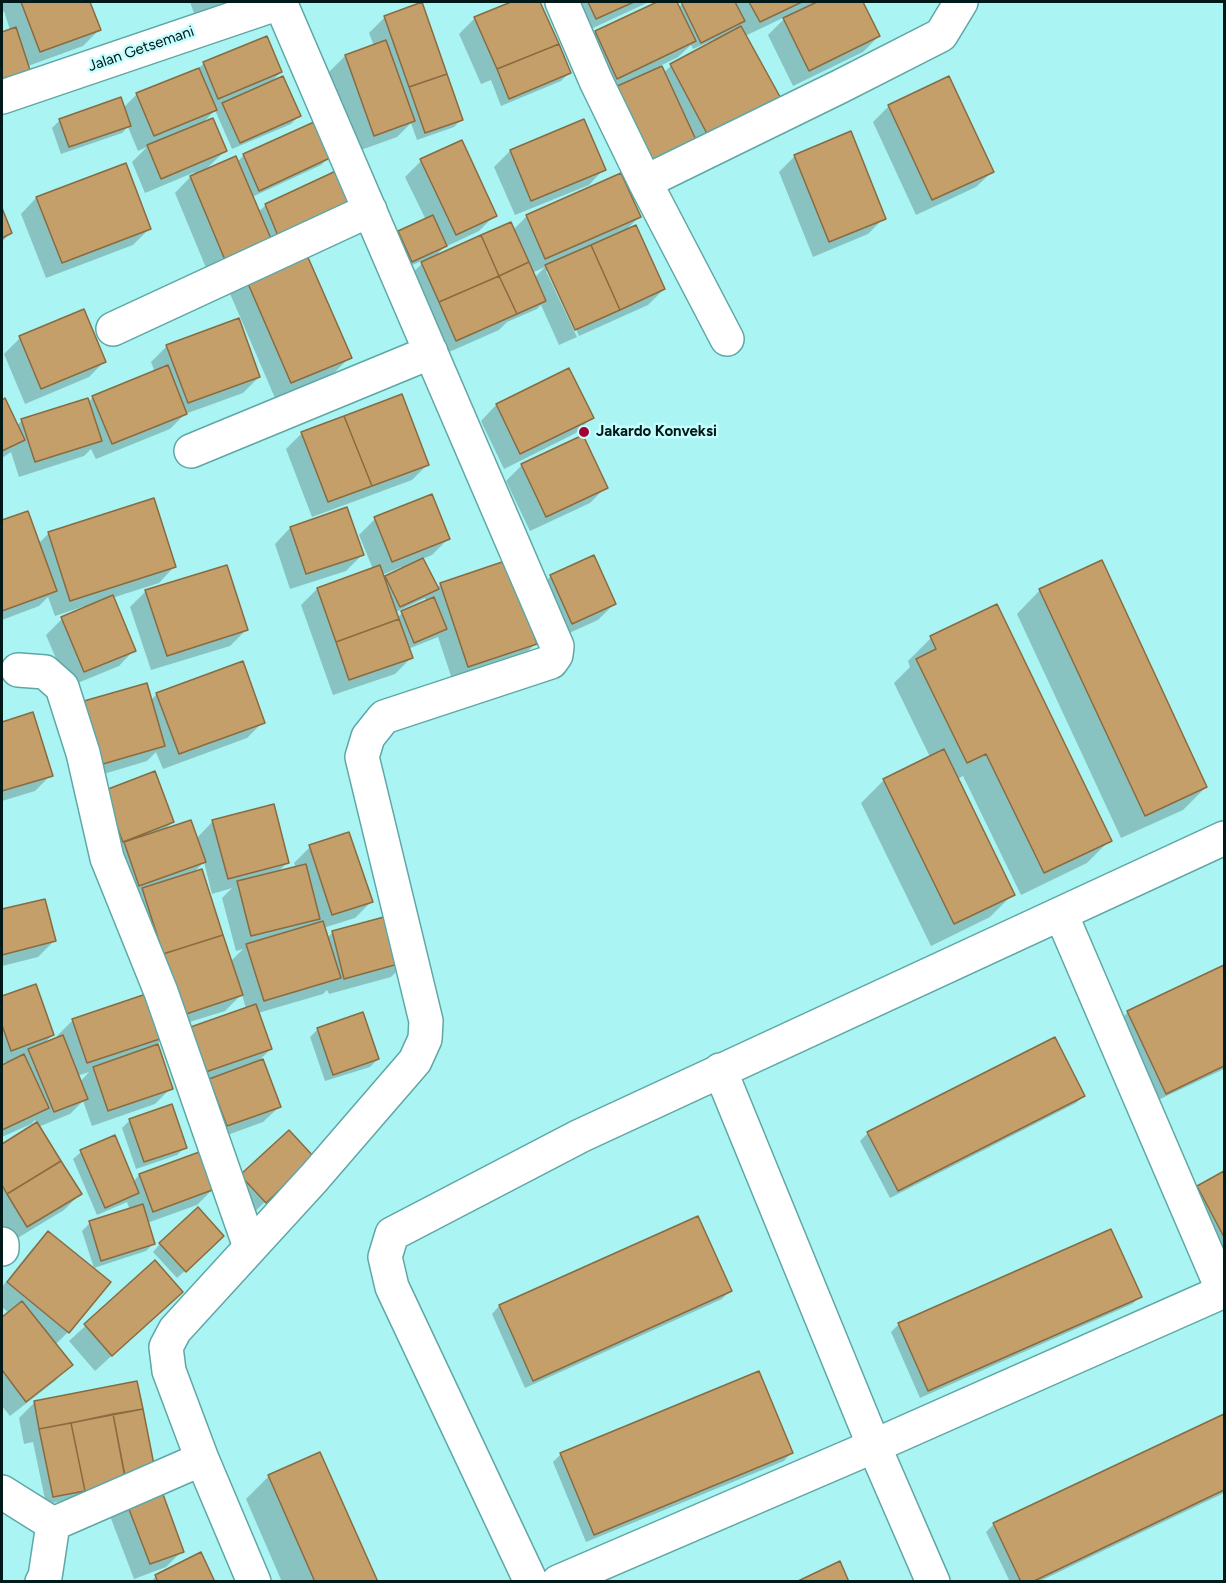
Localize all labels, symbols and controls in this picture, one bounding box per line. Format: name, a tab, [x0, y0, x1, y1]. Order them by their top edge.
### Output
street label: Jalan Getsemani	[86, 22, 196, 76]
place label: Jakardo Konveksi	[596, 423, 717, 441]
marker: Jakardo Konveksi	[577, 425, 591, 439]

